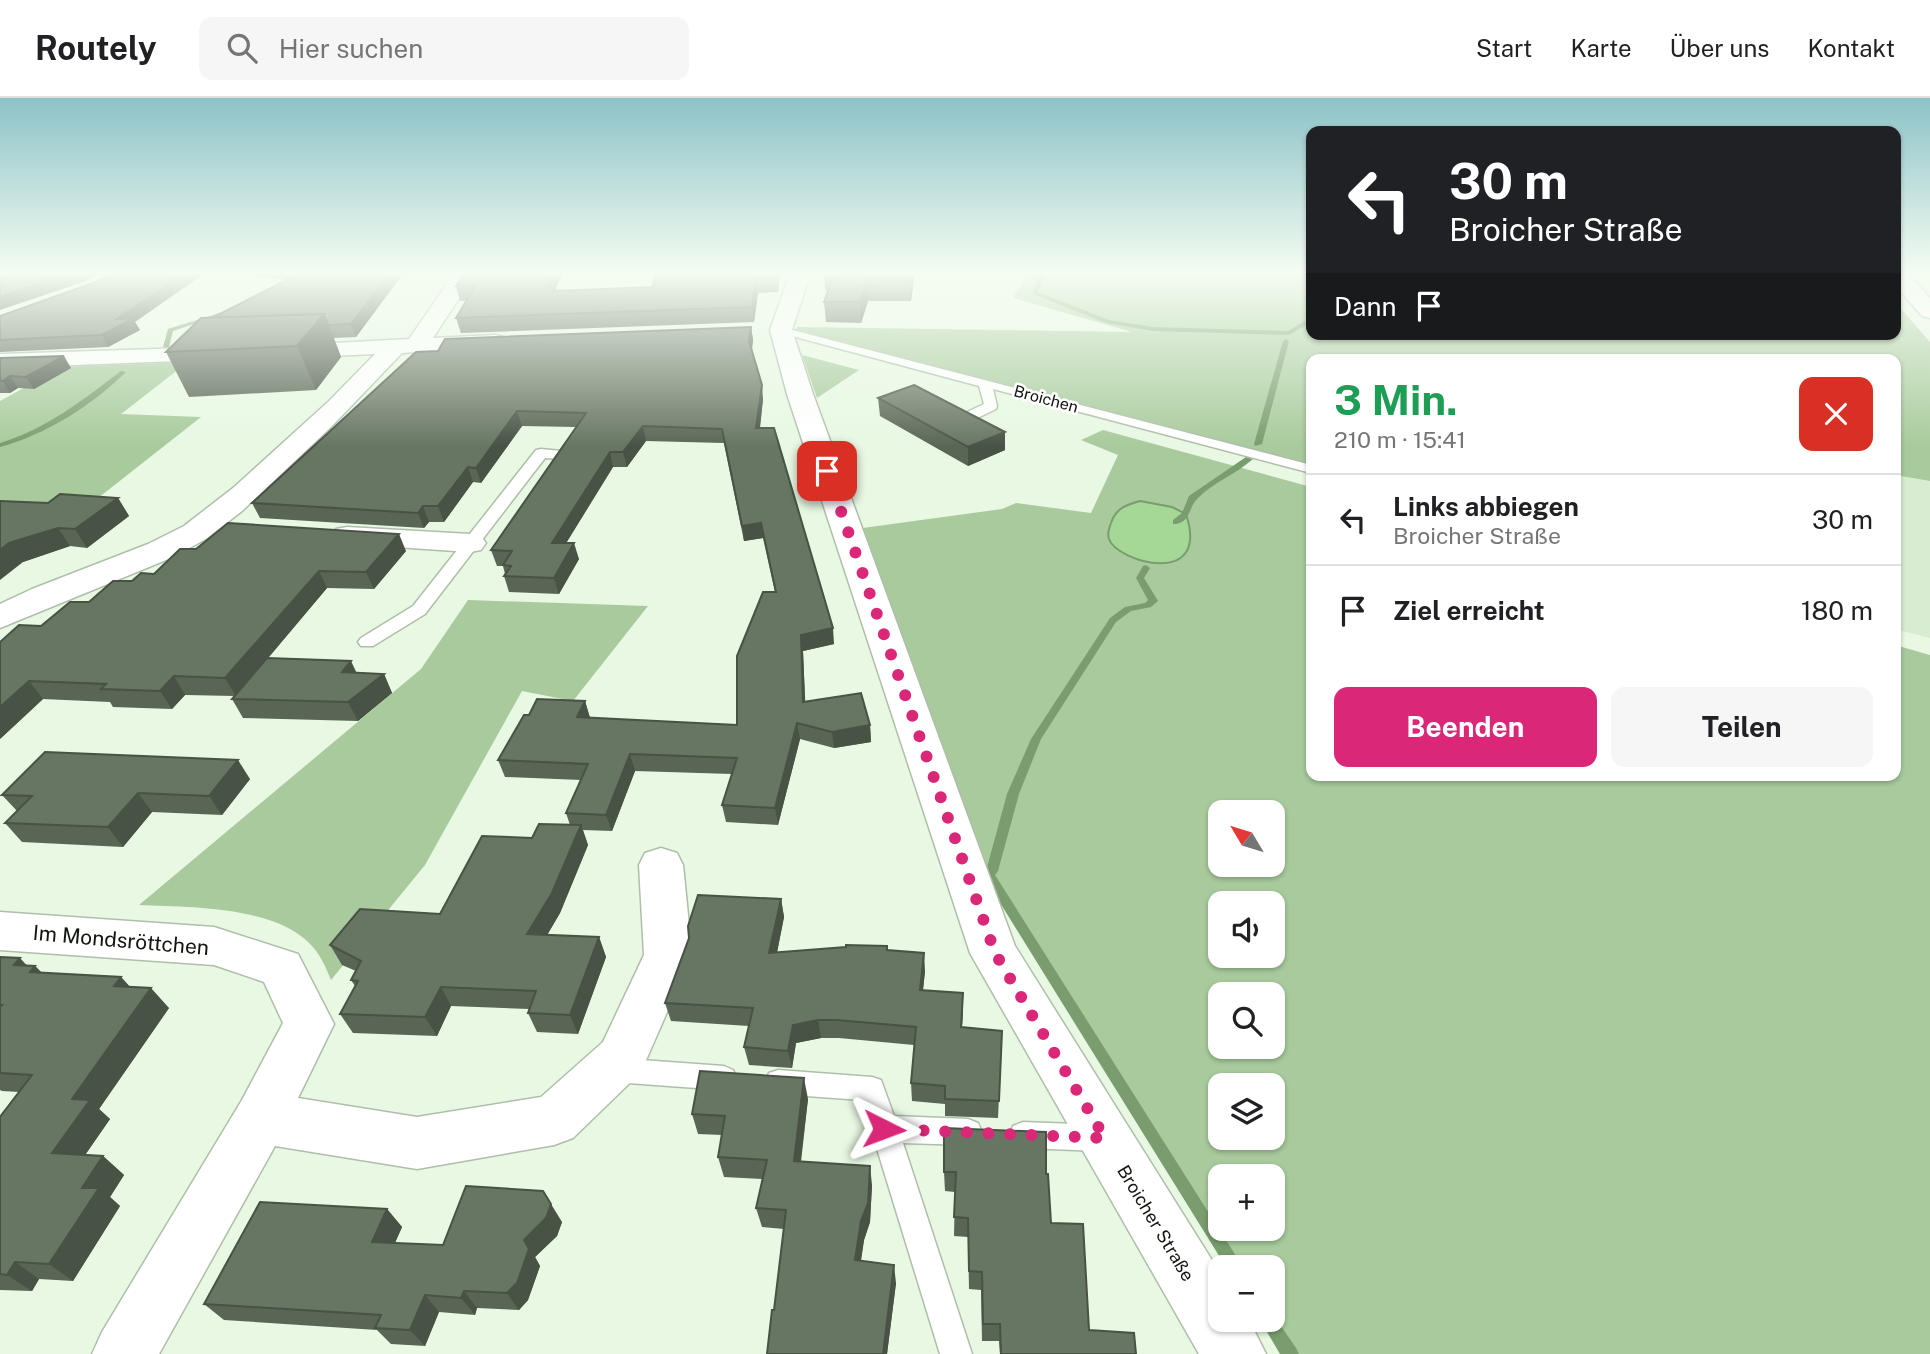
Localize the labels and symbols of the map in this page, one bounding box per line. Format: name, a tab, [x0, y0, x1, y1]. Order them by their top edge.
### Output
street label: Broichen	[1012, 381, 1080, 417]
pin	[797, 441, 857, 501]
north arrow	[1208, 800, 1284, 877]
street label: Im Mondsröttchen	[32, 920, 210, 960]
position arrow	[847, 1092, 921, 1166]
street label: Broicher Straße	[1113, 1161, 1199, 1285]

